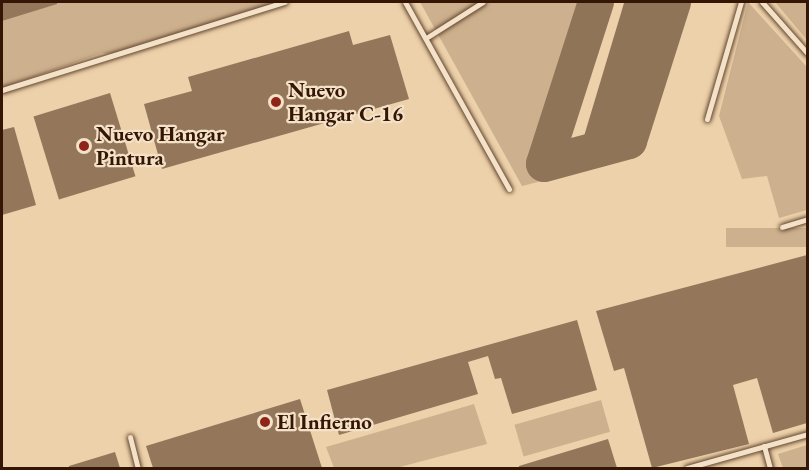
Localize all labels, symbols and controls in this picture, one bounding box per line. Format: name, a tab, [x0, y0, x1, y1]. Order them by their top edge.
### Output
place label: Nuevo Hangar C-16	[288, 77, 403, 127]
marker: Nuevo Hangar C-16	[269, 95, 283, 109]
place label: Nuevo Hangar Pintura	[96, 121, 225, 171]
marker: Nuevo Hangar Pintura	[77, 139, 91, 153]
place label: El Infierno	[277, 409, 372, 435]
marker: El Infierno	[258, 415, 272, 429]

